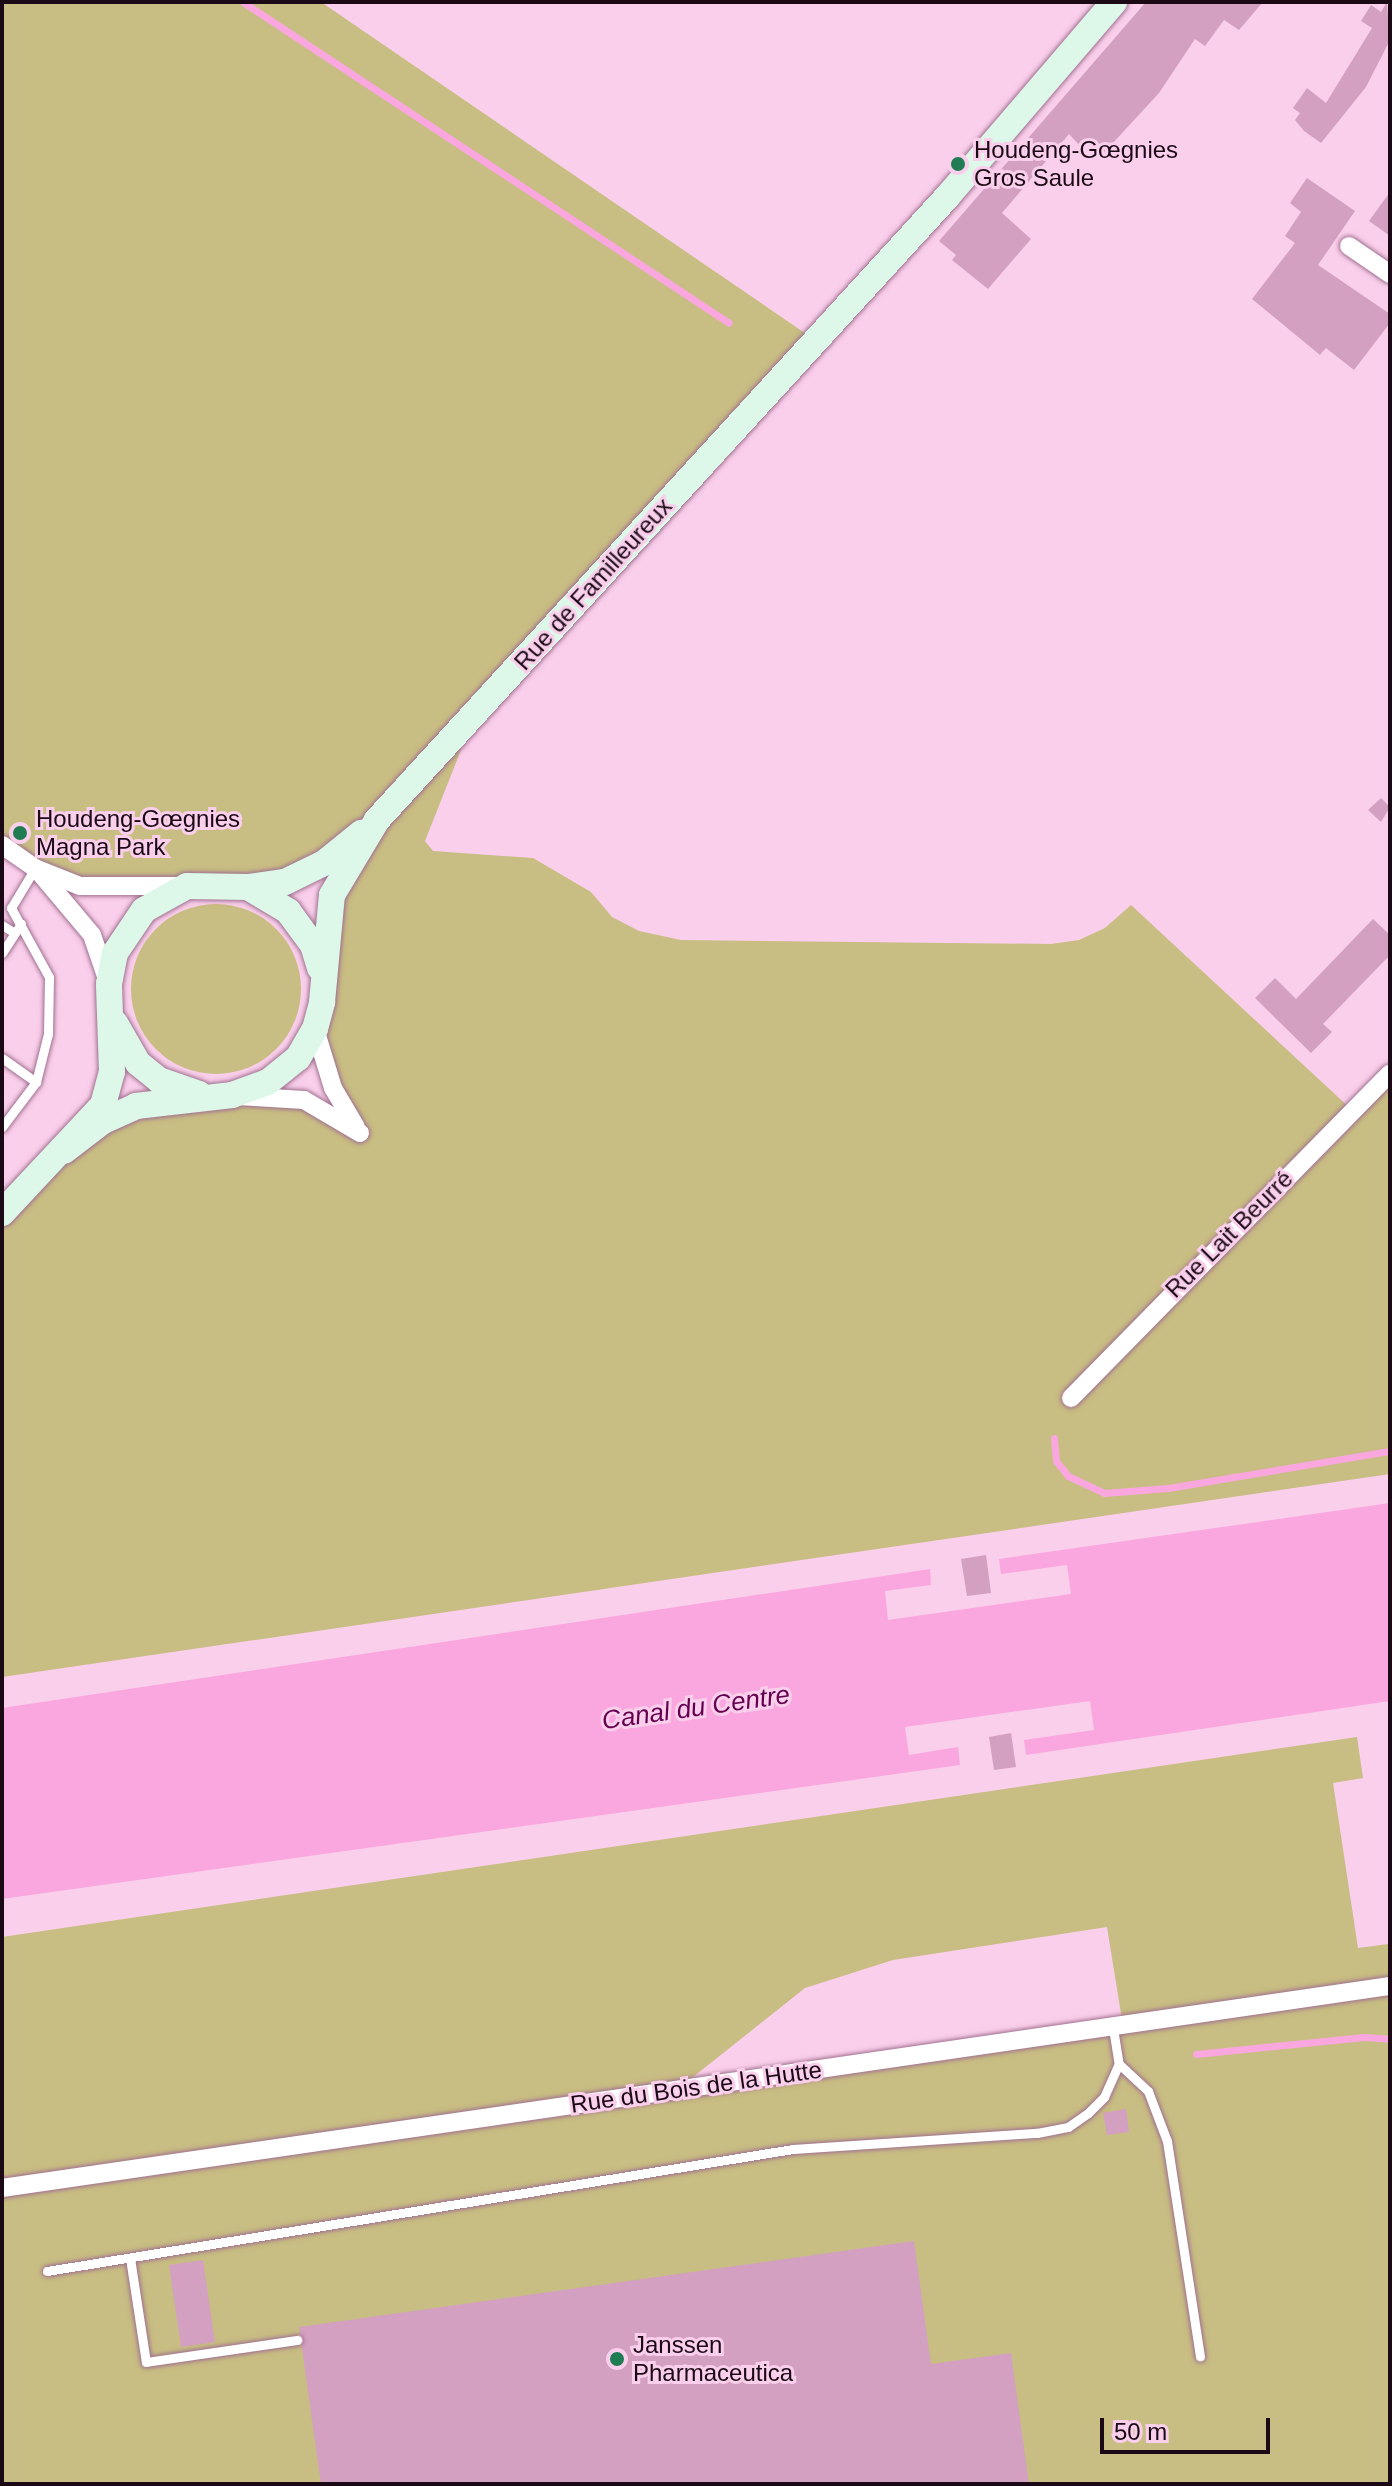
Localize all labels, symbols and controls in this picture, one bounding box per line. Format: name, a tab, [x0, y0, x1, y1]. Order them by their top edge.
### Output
place label: Houdeng-Gœgnies Gros Saule	[974, 136, 1178, 192]
marker: Houdeng-Gœgnies Gros Saule	[949, 155, 967, 173]
street label: Rue de Familleureux	[508, 492, 678, 676]
place label: Houdeng-Gœgnies Magna Park	[36, 805, 240, 861]
marker: Houdeng-Gœgnies Magna Park	[11, 824, 29, 842]
street label: Rue Lait Beurré	[1159, 1164, 1299, 1304]
water label: Canal du Centre	[600, 1679, 792, 1737]
street label: Rue du Bois de la Hutte	[568, 2055, 824, 2119]
place label: Janssen Pharmaceutica	[633, 2331, 793, 2387]
marker: Janssen Pharmaceutica	[608, 2350, 626, 2368]
scale bar	[1104, 2402, 1274, 2452]
text: 50 m	[1114, 2418, 1167, 2445]

